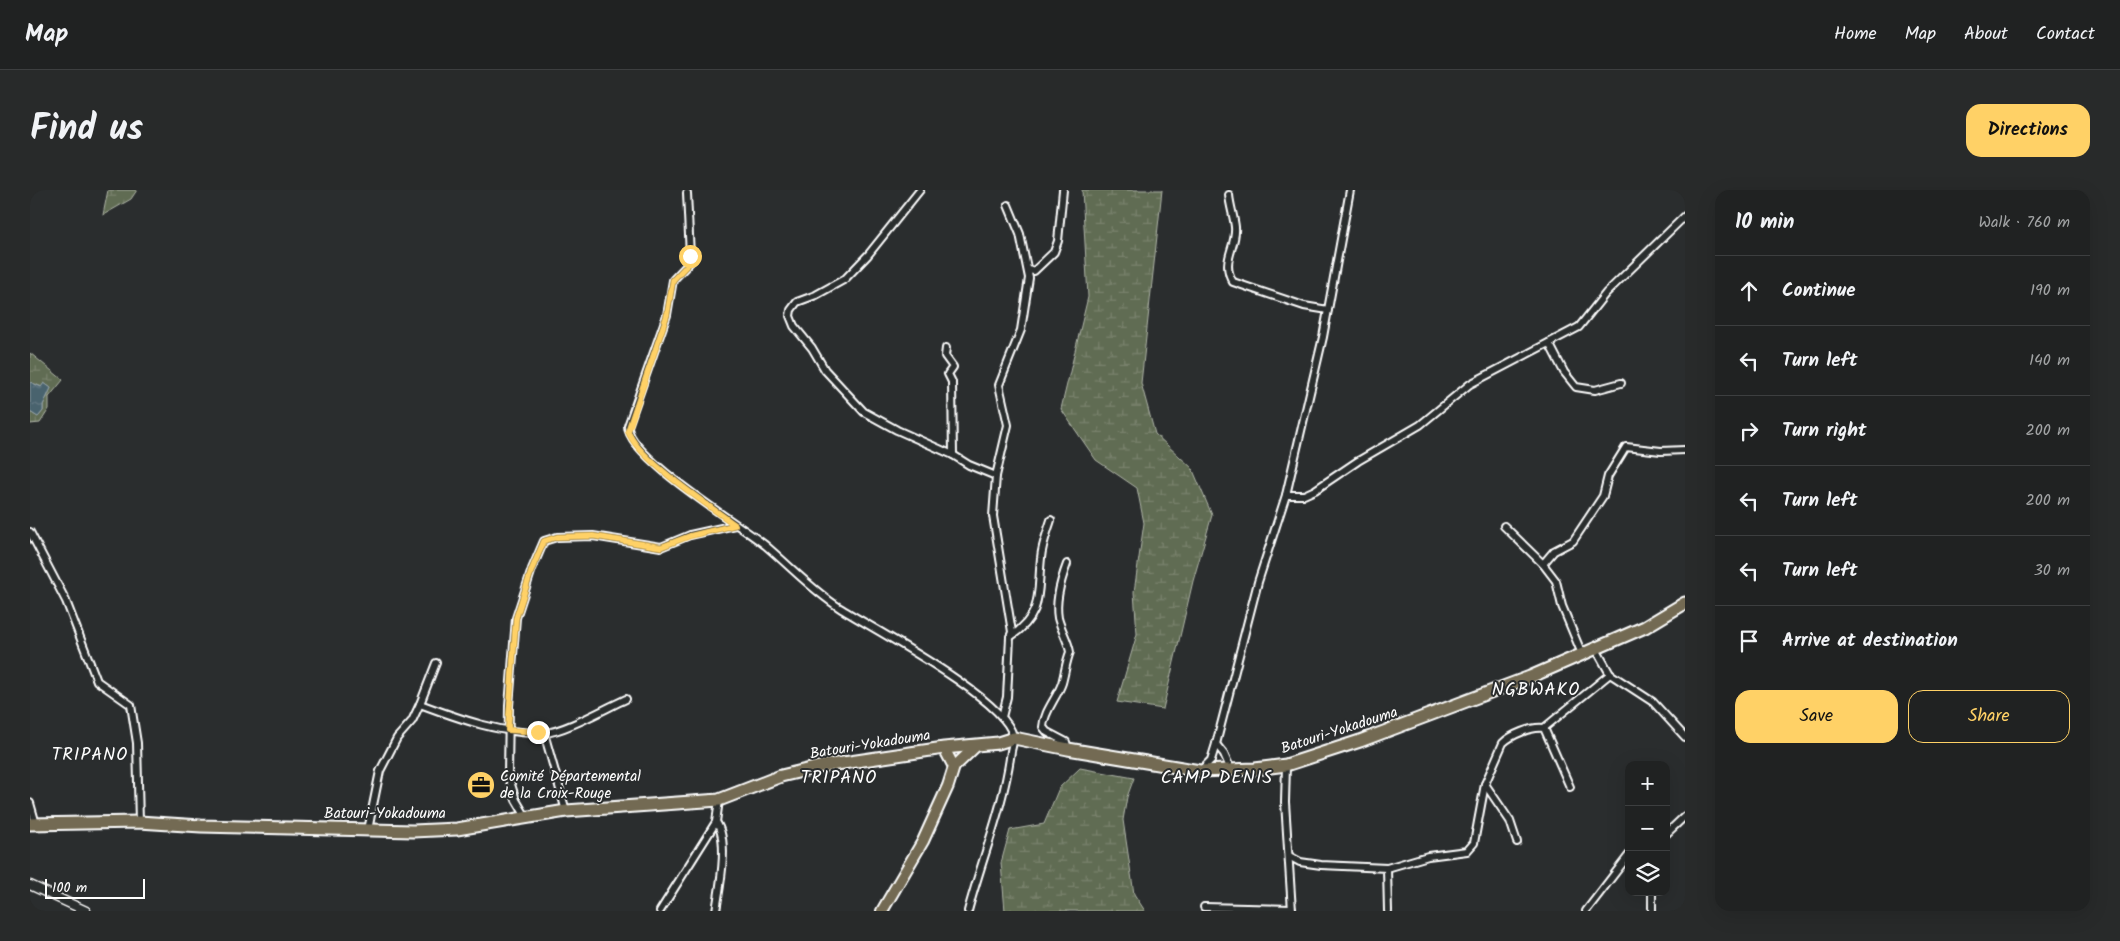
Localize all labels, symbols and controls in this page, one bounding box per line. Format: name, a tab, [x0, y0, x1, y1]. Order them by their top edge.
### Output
text: Map	[25, 15, 68, 54]
text: Home	[1834, 20, 1877, 49]
text: Map	[1905, 20, 1936, 49]
text: About	[1964, 20, 2008, 49]
text: Contact	[2036, 20, 2095, 49]
text: Find us	[30, 102, 143, 158]
button: Directions	[1966, 104, 2090, 157]
text: 10 min	[1735, 206, 1795, 239]
text: Walk · 760 m	[1979, 210, 2070, 235]
route start	[679, 245, 702, 268]
text: Continue	[1782, 276, 1855, 306]
icon: ahead	[1735, 277, 1763, 305]
text: 190 m	[2030, 278, 2070, 303]
text: Turn left	[1782, 346, 1857, 376]
icon: left	[1735, 347, 1763, 375]
text: 140 m	[2029, 348, 2070, 373]
text: Turn right	[1782, 416, 1867, 446]
icon: right	[1735, 417, 1763, 445]
text: 200 m	[2026, 418, 2070, 443]
text: Turn left	[1782, 486, 1857, 516]
icon: left	[1735, 487, 1763, 515]
text: 200 m	[2026, 488, 2070, 513]
text: Turn left	[1782, 556, 1857, 586]
icon: left	[1735, 557, 1763, 585]
text: 30 m	[2034, 558, 2070, 583]
text: Arrive at destination	[1782, 626, 1958, 656]
icon: arrive	[1735, 627, 1763, 655]
district label: NGBWAKO	[1492, 676, 1580, 705]
button: Save	[1735, 690, 1898, 743]
button: Share	[1908, 690, 2070, 743]
street label: Batouri-Yokadouma	[1278, 701, 1401, 761]
route end	[527, 721, 550, 744]
street label: Batouri-Yokadouma	[808, 724, 932, 766]
district label: TRIPANO	[52, 741, 128, 770]
map controls	[1625, 761, 1670, 896]
button: +	[1625, 761, 1670, 806]
district label: TRIPANO	[801, 764, 877, 793]
district label: CAMP DENIS	[1161, 764, 1273, 793]
place label: Comité Départemental de la Croix-Rouge	[500, 765, 641, 806]
office icon: Comité Départemental de la Croix-Rouge	[466, 770, 496, 800]
street label: Batouri-Yokadouma	[324, 802, 446, 826]
button: −	[1625, 806, 1670, 851]
button: layers	[1625, 851, 1670, 896]
scale bar	[45, 876, 145, 899]
text: 100 m	[52, 877, 87, 899]

